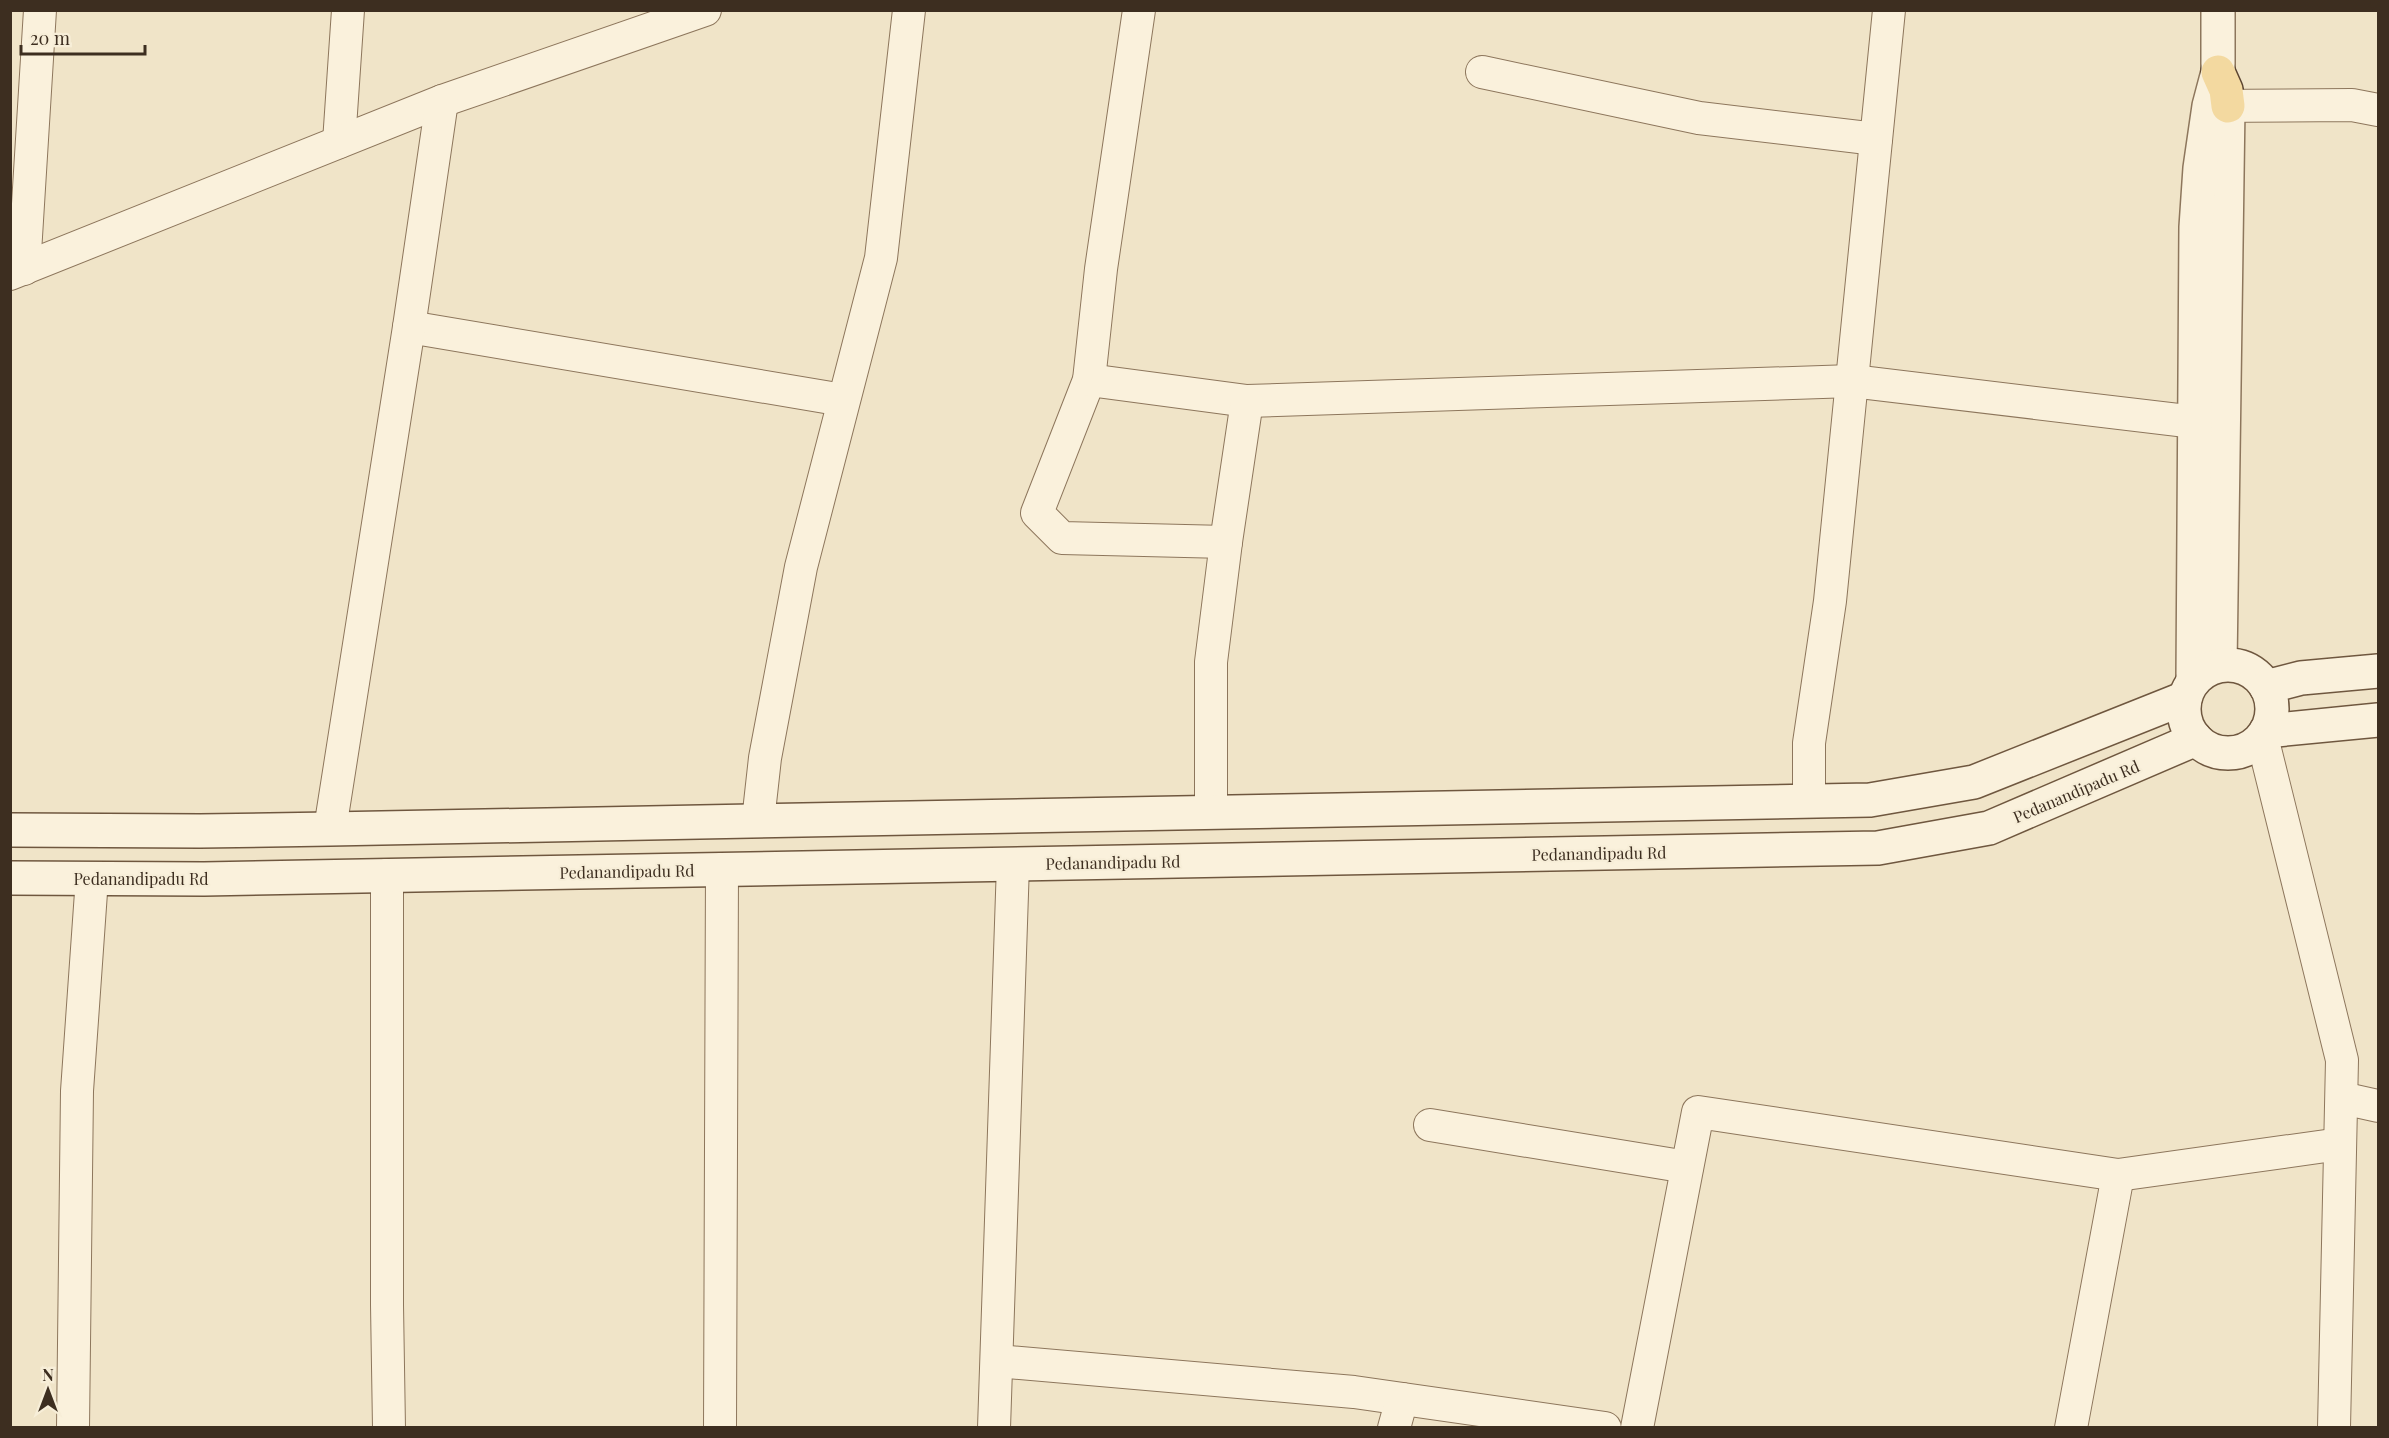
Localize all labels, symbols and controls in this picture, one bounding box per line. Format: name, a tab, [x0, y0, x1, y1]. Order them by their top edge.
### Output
scale bar	[21, 18, 146, 56]
text: 20 m	[30, 26, 70, 50]
street label: Pedanandipadu Rd	[2010, 755, 2142, 827]
street label: Pedanandipadu Rd	[1531, 841, 1667, 865]
street label: Pedanandipadu Rd	[1045, 850, 1181, 874]
street label: Pedanandipadu Rd	[559, 859, 695, 883]
street label: Pedanandipadu Rd	[73, 868, 209, 889]
north arrow	[18, 1360, 78, 1420]
text: N	[42, 1364, 54, 1385]

